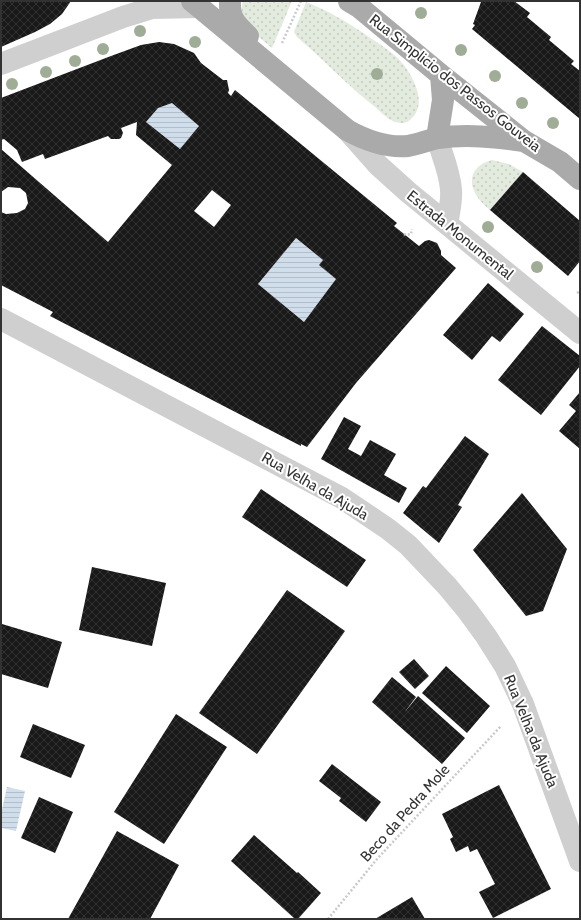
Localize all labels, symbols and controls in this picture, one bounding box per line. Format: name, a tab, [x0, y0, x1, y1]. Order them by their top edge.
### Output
street label: Rua Simplicio dos Passos Gouveia	[366, 11, 545, 156]
street label: Estrada Monumental	[403, 187, 517, 284]
street label: Rua Velha da Ajuda	[258, 448, 372, 524]
street label: Rua Velha da Ajuda	[500, 672, 562, 791]
street label: Beco da Pedra Mole	[357, 760, 454, 865]

